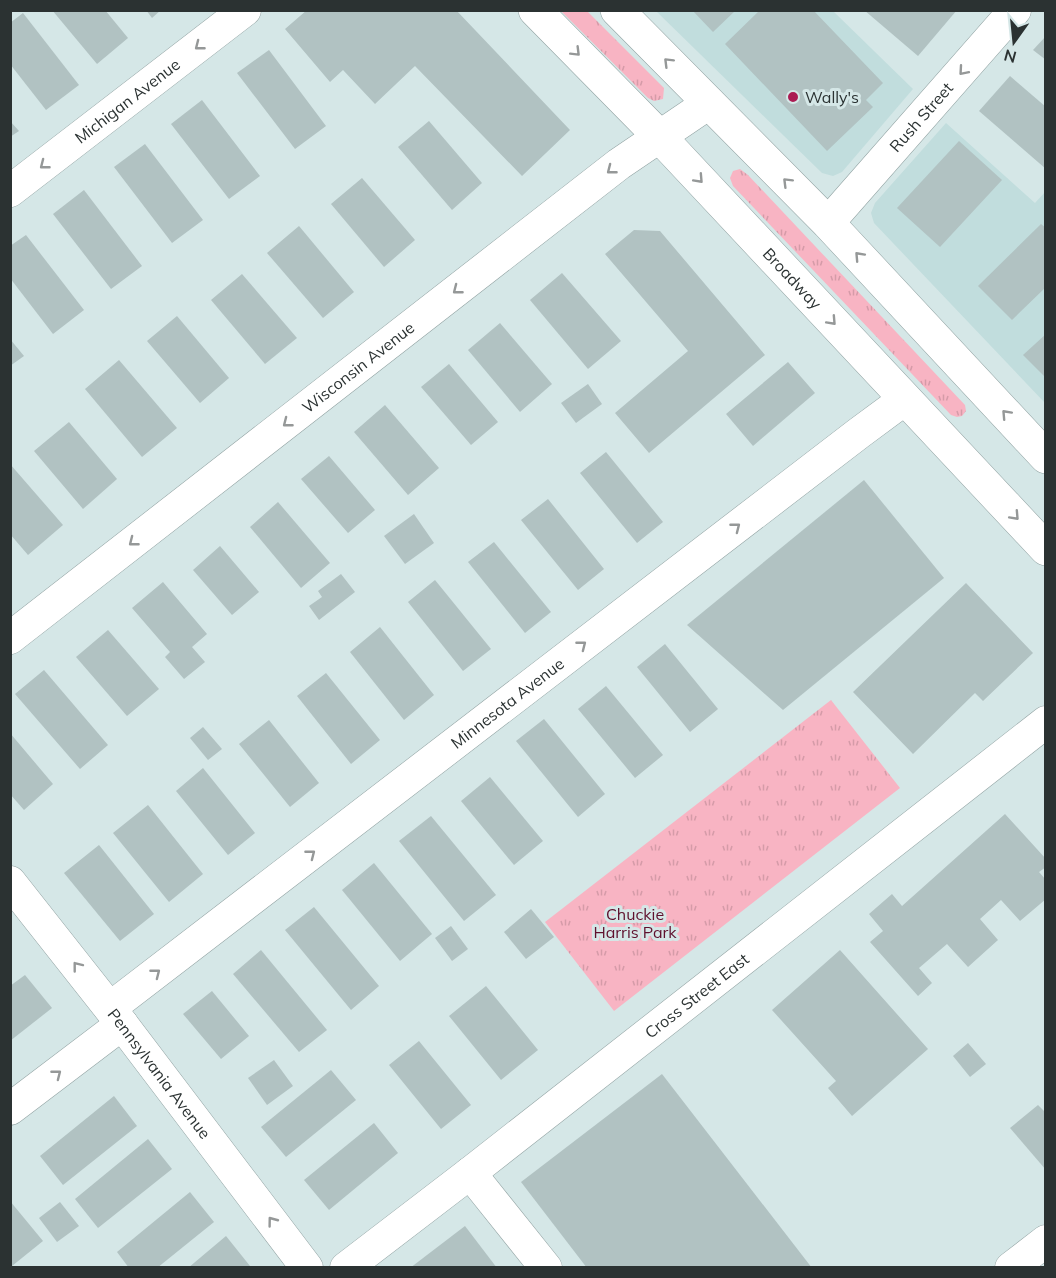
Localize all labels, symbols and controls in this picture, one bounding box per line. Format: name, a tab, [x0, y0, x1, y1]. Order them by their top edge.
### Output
north arrow	[984, 12, 1044, 72]
one-way arrow	[194, 39, 205, 50]
one-way arrow	[569, 45, 580, 56]
text: N	[1002, 45, 1019, 68]
street label: Michigan Avenue	[71, 54, 184, 147]
one-way arrow	[664, 58, 675, 69]
one-way arrow	[959, 64, 970, 75]
street label: Rush Street	[885, 78, 957, 156]
place label: Wally's	[805, 87, 859, 107]
marker: Wally's	[786, 90, 800, 104]
one-way arrow	[40, 158, 51, 169]
one-way arrow	[607, 163, 618, 174]
one-way arrow	[692, 172, 703, 183]
one-way arrow	[784, 178, 795, 189]
street label: Broadway	[759, 244, 826, 314]
one-way arrow	[855, 252, 866, 263]
one-way arrow	[453, 282, 464, 293]
one-way arrow	[825, 315, 836, 325]
street label: Wisconsin Avenue	[298, 317, 418, 417]
one-way arrow	[1002, 410, 1013, 420]
one-way arrow	[283, 415, 294, 426]
one-way arrow	[1008, 509, 1019, 520]
one-way arrow	[730, 523, 741, 534]
one-way arrow	[129, 535, 140, 546]
one-way arrow	[575, 642, 586, 653]
street label: Minnesota Avenue	[447, 653, 568, 753]
one-way arrow	[304, 850, 315, 861]
park label: Chuckie Harris Park	[593, 904, 677, 942]
street label: Cross Street East	[641, 948, 753, 1043]
one-way arrow	[73, 962, 84, 973]
one-way arrow	[149, 969, 160, 980]
street label: Pennsylvania Avenue	[104, 1004, 215, 1143]
one-way arrow	[50, 1070, 61, 1081]
one-way arrow	[268, 1217, 279, 1228]

